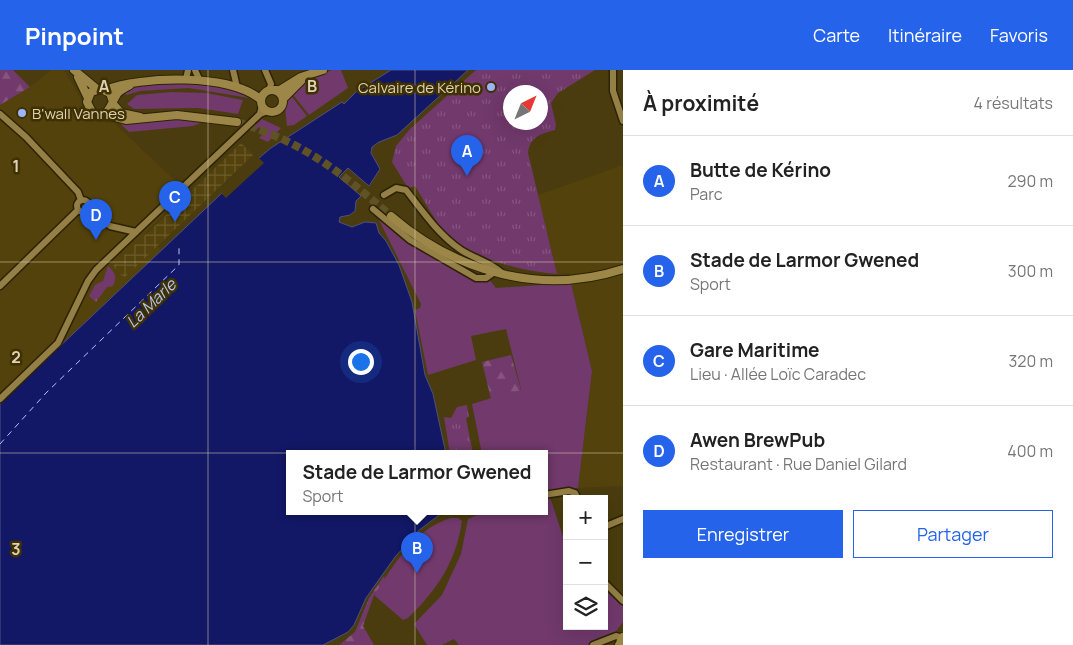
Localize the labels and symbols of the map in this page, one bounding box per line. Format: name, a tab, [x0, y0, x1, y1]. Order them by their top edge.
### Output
text: A	[99, 75, 110, 97]
text: B	[307, 75, 317, 97]
place label: Calvaire de Kérino	[358, 77, 481, 98]
marker: Calvaire de Kérino	[485, 81, 497, 93]
north arrow	[503, 85, 548, 130]
place label: B'wall Vannes	[32, 103, 125, 124]
marker: B'wall Vannes	[16, 107, 28, 119]
pin: A	[451, 135, 483, 176]
text: 1	[12, 155, 20, 177]
pin: C	[159, 181, 191, 222]
pin: D	[80, 199, 112, 240]
water label: La Marle	[121, 273, 182, 332]
text: 2	[11, 346, 21, 368]
your location	[348, 349, 374, 375]
pin: B	[401, 532, 433, 573]
text: 3	[11, 538, 21, 560]

